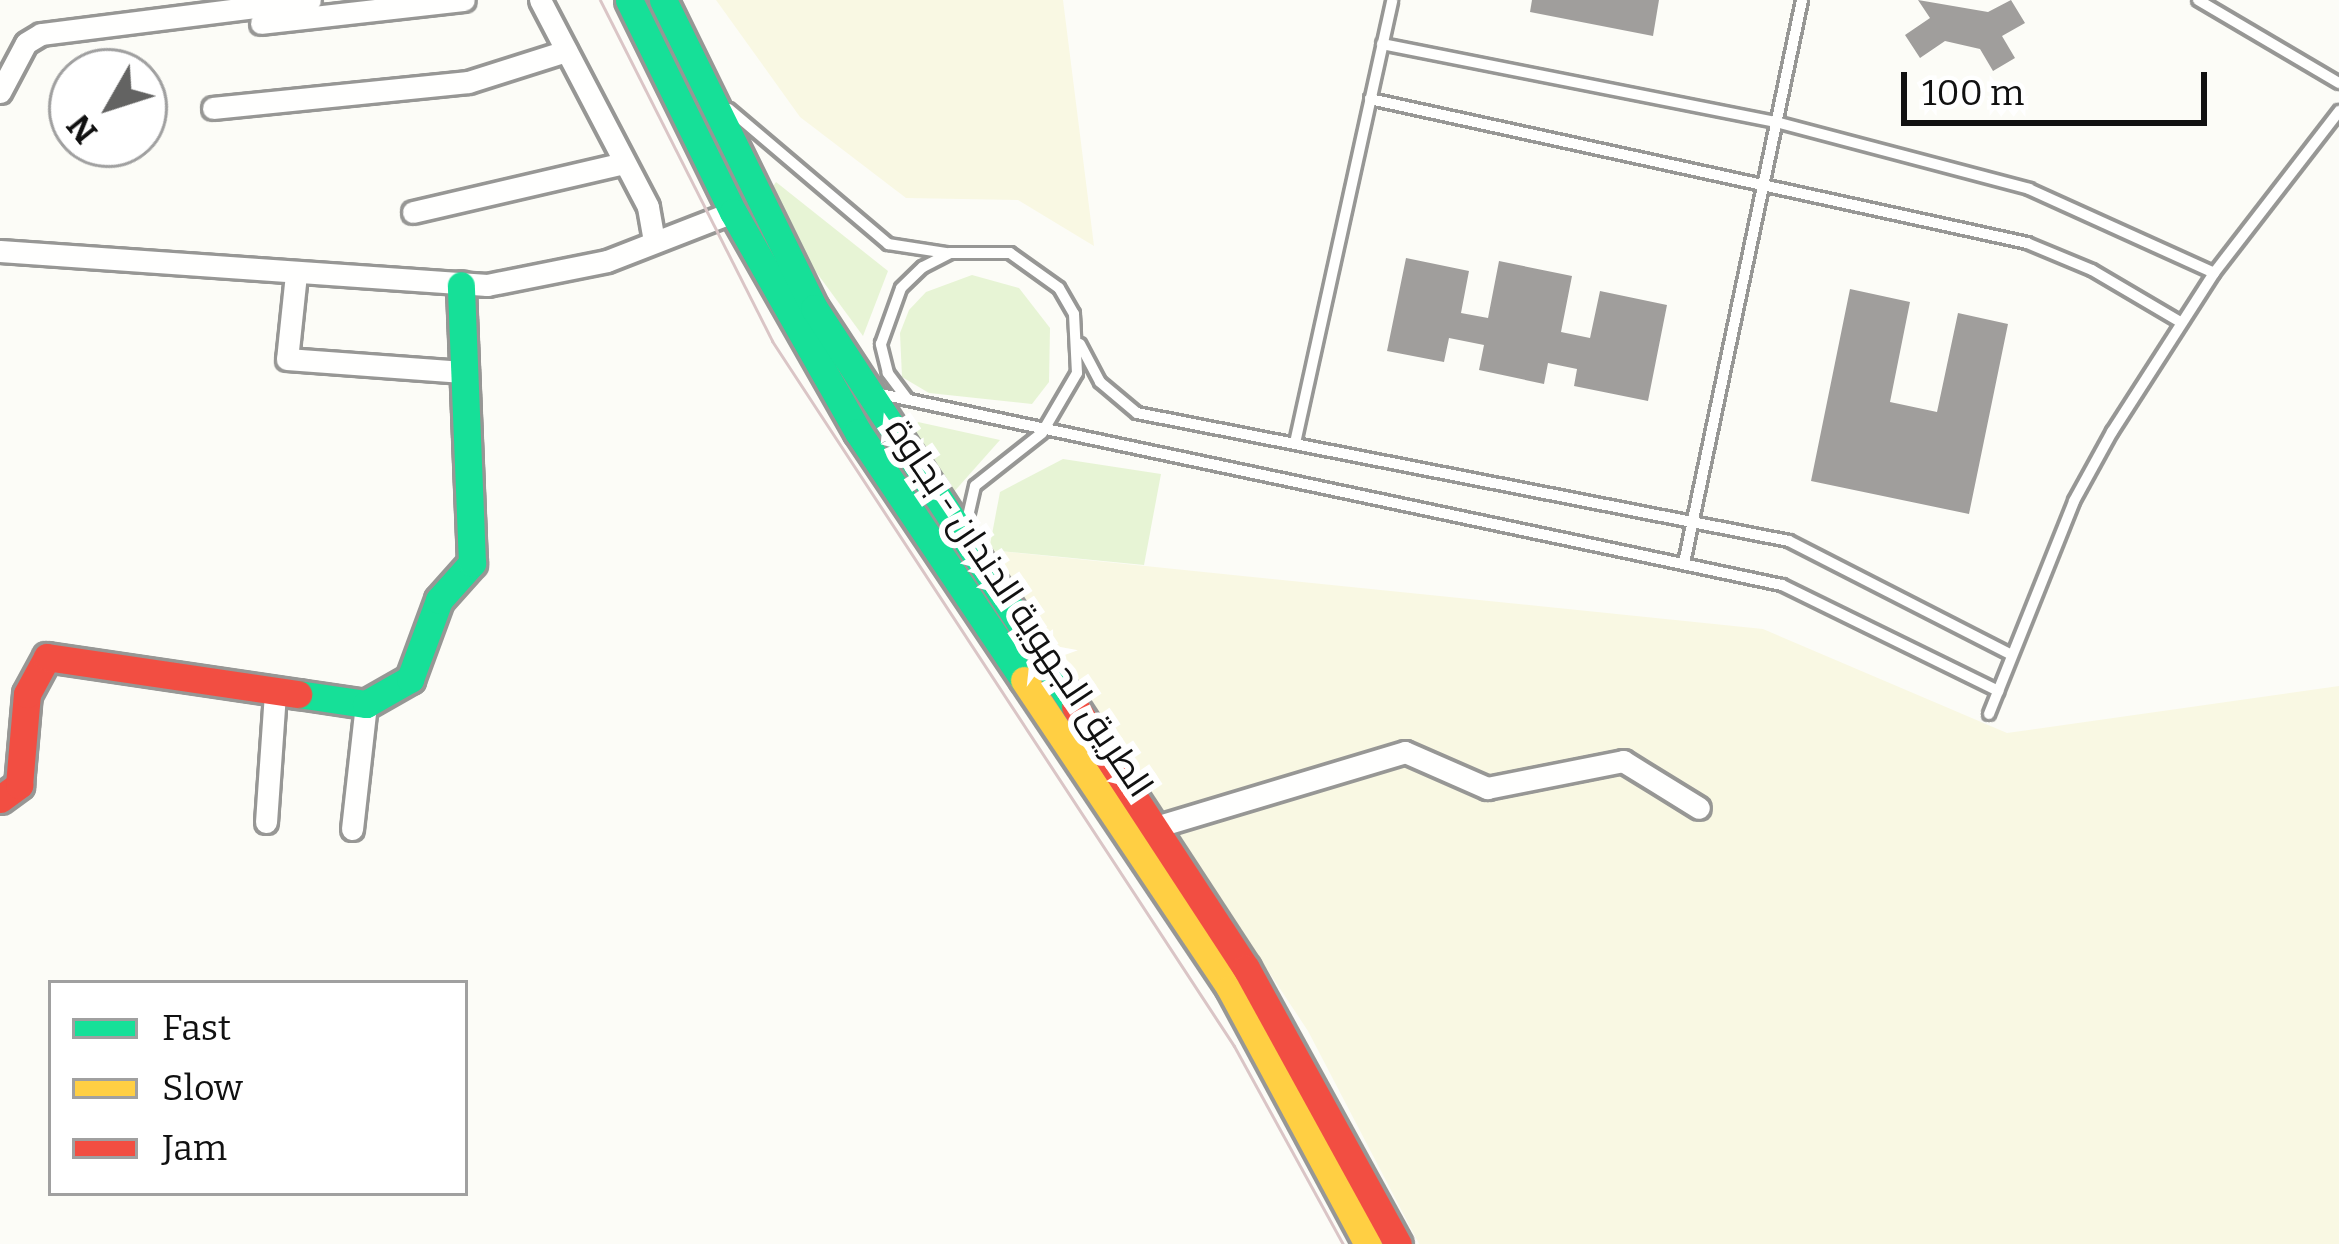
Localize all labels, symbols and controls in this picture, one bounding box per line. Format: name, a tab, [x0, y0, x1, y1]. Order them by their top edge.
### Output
north arrow	[48, 48, 168, 168]
scale bar	[1907, 48, 2213, 122]
text: 100 m	[1922, 71, 2024, 115]
text: N	[59, 106, 106, 151]
street label: الطريق الجهوية الدندان - بجاوة	[876, 410, 1162, 806]
legend	[48, 980, 468, 1196]
text: Fast	[162, 1006, 231, 1050]
text: Slow	[162, 1066, 243, 1110]
text: Jam	[162, 1126, 227, 1170]

